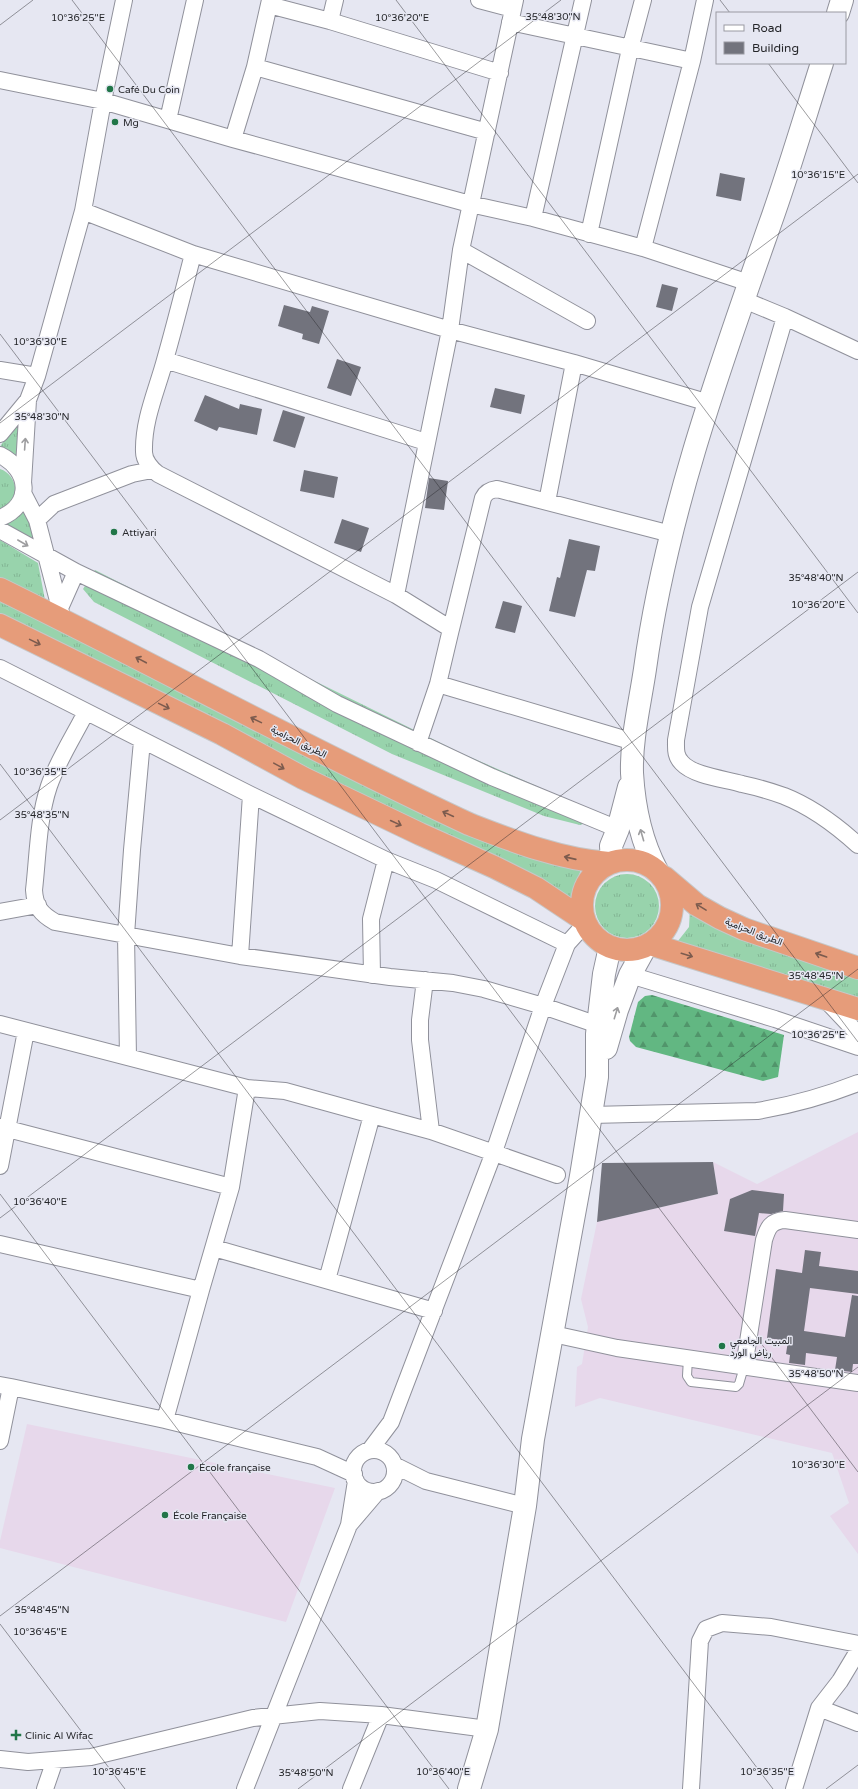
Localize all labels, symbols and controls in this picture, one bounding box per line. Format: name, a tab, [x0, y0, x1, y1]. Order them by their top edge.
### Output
text: 35°48'30"N	[525, 11, 581, 23]
text: 10°36'25"E	[51, 12, 105, 24]
text: 10°36'20"E	[375, 12, 429, 24]
legend	[716, 12, 846, 64]
text: Road	[752, 21, 782, 35]
text: Building	[752, 41, 799, 55]
marker: Café Du Coin	[105, 84, 115, 94]
place label: Café Du Coin	[118, 84, 180, 96]
marker: Mg	[110, 117, 120, 127]
place label: Mg	[123, 117, 139, 129]
text: 10°36'15"E	[791, 169, 845, 181]
text: 10°36'30"E	[13, 336, 67, 348]
text: 35°48'30"N	[14, 411, 70, 423]
one-way arrow	[22, 438, 29, 451]
marker: Attiyari	[109, 527, 119, 537]
place label: Attiyari	[122, 527, 157, 539]
one-way arrow	[17, 540, 29, 548]
text: 35°48'40"N	[788, 572, 844, 584]
text: 10°36'20"E	[791, 599, 845, 611]
one-way arrow	[29, 639, 41, 646]
one-way arrow	[135, 656, 147, 664]
one-way arrow	[158, 703, 170, 710]
one-way arrow	[250, 716, 262, 723]
street label: الطريق الحزامية	[269, 723, 329, 761]
one-way arrow	[273, 762, 285, 770]
text: 10°36'35"E	[13, 766, 67, 778]
text: 35°48'35"N	[14, 809, 70, 821]
one-way arrow	[442, 810, 454, 817]
one-way arrow	[390, 820, 402, 827]
one-way arrow	[638, 828, 645, 841]
one-way arrow	[564, 853, 577, 861]
one-way arrow	[696, 903, 707, 911]
street label: الطريق الحزامية	[723, 915, 784, 948]
one-way arrow	[815, 951, 827, 959]
one-way arrow	[681, 952, 694, 959]
text: 35°48'45"N	[788, 970, 844, 982]
one-way arrow	[613, 1007, 620, 1020]
text: 10°36'25"E	[791, 1029, 845, 1041]
text: 10°36'40"E	[13, 1196, 67, 1208]
place label: المبيت الجامعي رياض الورد	[730, 1335, 792, 1359]
marker: المبيت الجامعي رياض الورد	[717, 1341, 727, 1351]
text: 35°48'50"N	[788, 1368, 844, 1380]
text: 10°36'30"E	[791, 1459, 845, 1471]
marker: École française	[186, 1462, 196, 1472]
place label: École française	[199, 1462, 271, 1474]
marker: École Française	[160, 1510, 170, 1520]
place label: École Française	[173, 1510, 247, 1522]
text: 35°48'45"N	[14, 1604, 70, 1616]
text: 10°36'45"E	[13, 1626, 67, 1638]
marker: Clinic Al Wifac	[10, 1729, 22, 1741]
place label: Clinic Al Wifac	[25, 1730, 93, 1742]
text: 10°36'45"E	[92, 1766, 146, 1778]
text: 10°36'40"E	[416, 1766, 470, 1778]
text: 10°36'35"E	[740, 1766, 794, 1778]
text: 35°48'50"N	[278, 1767, 334, 1779]

